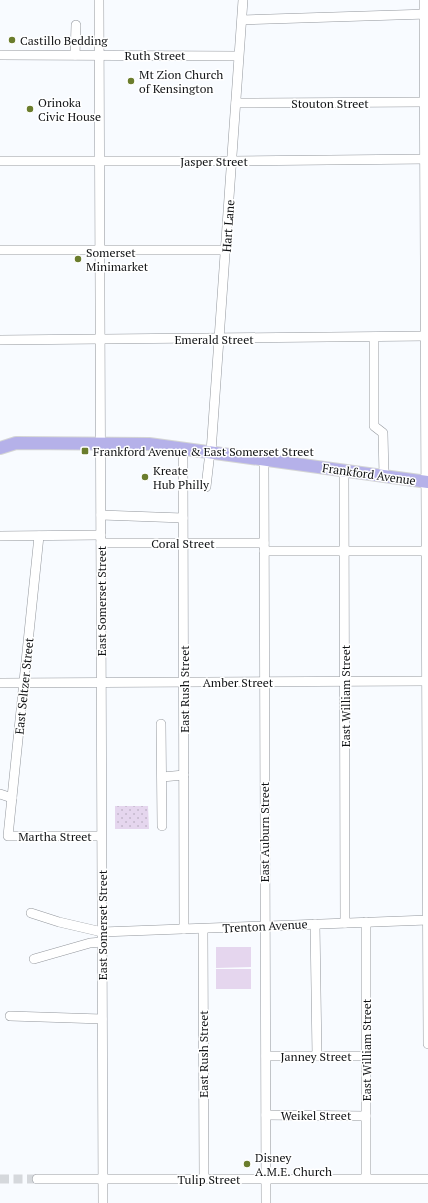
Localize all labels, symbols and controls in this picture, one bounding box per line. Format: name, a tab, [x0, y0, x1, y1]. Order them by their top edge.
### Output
place label: Castillo Bedding	[20, 33, 108, 48]
marker: Castillo Bedding	[7, 35, 17, 45]
street label: Ruth Street	[125, 48, 186, 63]
place label: Mt Zion Church of Kensington	[139, 67, 223, 96]
marker: Mt Zion Church of Kensington	[126, 76, 136, 86]
place label: Orinoka Civic House	[38, 95, 101, 124]
street label: Stouton Street	[291, 96, 369, 111]
marker: Orinoka Civic House	[25, 104, 35, 114]
street label: Jasper Street	[180, 154, 248, 169]
street label: Hart Lane	[219, 199, 237, 253]
place label: Somerset Minimarket	[86, 245, 149, 274]
marker: Somerset Minimarket	[73, 254, 83, 264]
street label: Emerald Street	[174, 332, 254, 347]
place label: Frankford Avenue & East Somerset Street	[93, 444, 314, 459]
marker: Frankford Avenue & East Somerset Street	[80, 446, 90, 456]
street label: Frankford Avenue	[321, 460, 417, 488]
place label: Kreate Hub Philly	[153, 463, 210, 492]
marker: Kreate Hub Philly	[140, 472, 150, 482]
street label: Coral Street	[151, 536, 215, 551]
street label: East Somerset Street	[94, 545, 109, 656]
street label: East Seltzer Street	[11, 636, 37, 735]
street label: East William Street	[338, 644, 353, 747]
street label: East Rush Street	[177, 645, 192, 733]
street label: Amber Street	[203, 675, 274, 690]
street label: East Auburn Street	[257, 781, 272, 882]
street label: Martha Street	[18, 829, 92, 844]
street label: East Somerset Street	[95, 869, 110, 980]
street label: Trenton Avenue	[222, 916, 308, 936]
street label: East William Street	[359, 998, 374, 1101]
street label: East Rush Street	[196, 1010, 211, 1098]
street label: Janney Street	[280, 1049, 352, 1064]
street label: Weikel Street	[281, 1108, 352, 1123]
place label: Disney A.M.E. Church	[255, 1150, 332, 1179]
marker: Disney A.M.E. Church	[242, 1159, 252, 1169]
street label: Tulip Street	[178, 1172, 241, 1187]

